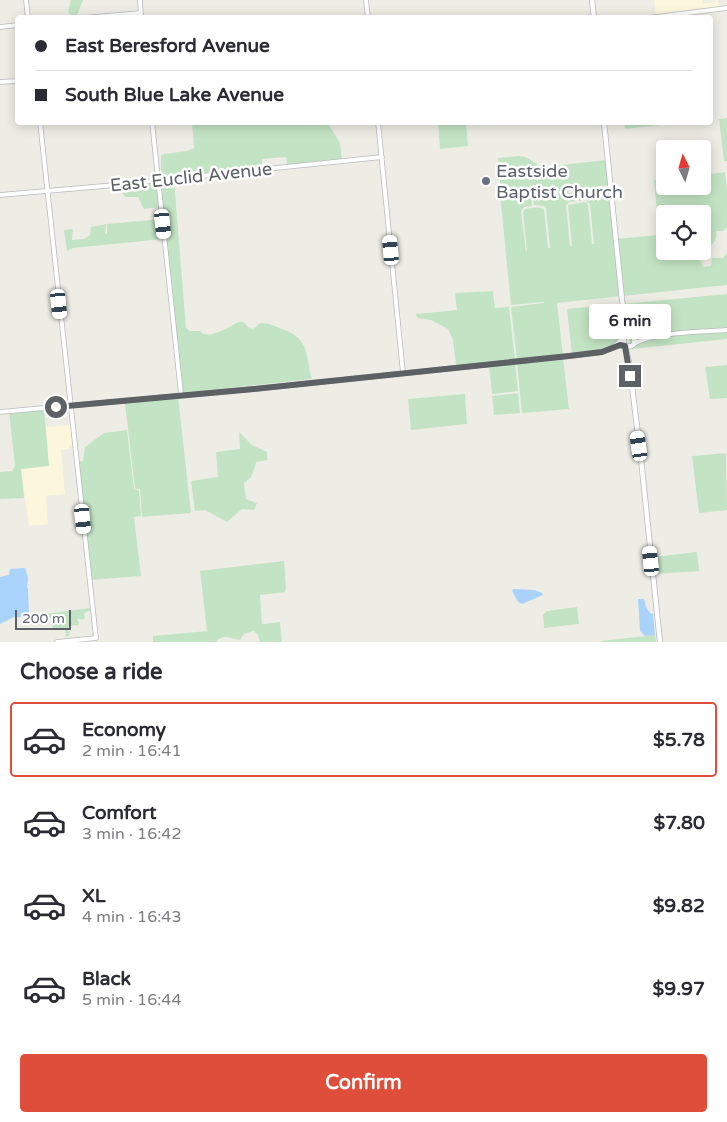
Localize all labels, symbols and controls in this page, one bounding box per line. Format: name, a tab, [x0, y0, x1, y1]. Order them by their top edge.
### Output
text: East Beresford Avenue	[65, 35, 270, 57]
text: South Blue Lake Avenue	[65, 84, 284, 106]
north arrow	[656, 140, 711, 195]
map controls	[656, 140, 711, 260]
street label: East Euclid Avenue	[109, 158, 273, 196]
place label: Eastside Baptist Church	[496, 160, 623, 203]
marker: Eastside Baptist Church	[480, 175, 492, 187]
button: locate	[656, 205, 711, 260]
car	[153, 208, 172, 240]
car	[382, 234, 399, 266]
car	[49, 288, 68, 320]
callout: 6 min	[589, 304, 671, 338]
text: 6 min	[609, 311, 651, 331]
route end	[619, 365, 641, 387]
route start	[45, 396, 67, 418]
car	[629, 430, 648, 462]
car	[73, 503, 92, 535]
car	[641, 545, 660, 577]
scale bar	[15, 607, 71, 630]
text: 200 m	[22, 610, 65, 627]
text: Choose a ride	[20, 659, 163, 685]
icon: car	[22, 717, 67, 762]
text: Economy	[82, 719, 166, 741]
text: $5.78	[653, 729, 705, 751]
text: 2 min · 16:41	[82, 741, 181, 761]
icon: car	[22, 800, 67, 845]
text: Comfort	[82, 802, 156, 824]
text: $7.80	[654, 812, 705, 834]
text: 3 min · 16:42	[82, 824, 181, 844]
icon: car	[22, 883, 67, 928]
text: XL	[82, 885, 106, 907]
text: $9.82	[653, 895, 705, 917]
text: 4 min · 16:43	[82, 907, 181, 927]
icon: car	[22, 966, 67, 1011]
text: Black	[82, 968, 131, 990]
text: $9.97	[653, 978, 705, 1000]
text: 5 min · 16:44	[82, 990, 181, 1010]
button: Confirm	[20, 1054, 707, 1112]

